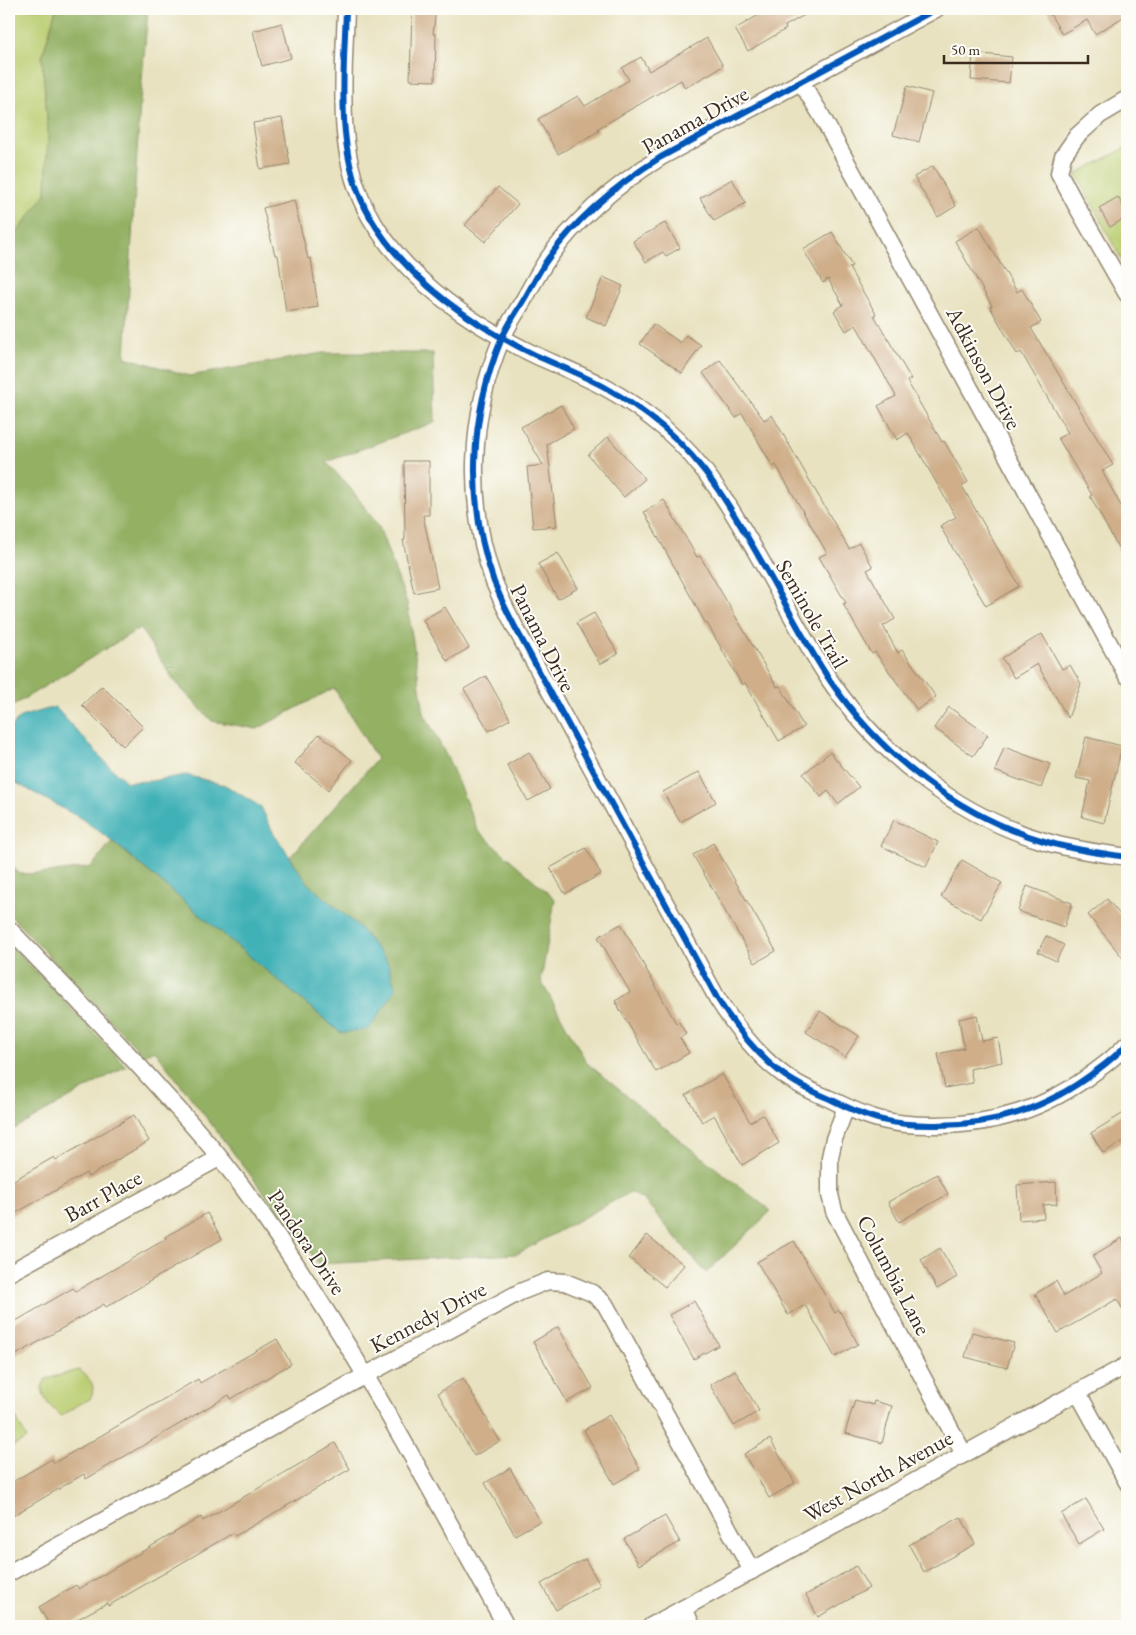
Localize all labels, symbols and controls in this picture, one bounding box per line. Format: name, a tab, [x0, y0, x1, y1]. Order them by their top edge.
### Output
scale bar	[944, 32, 1087, 64]
text: 50 m	[951, 40, 980, 59]
street label: Panama Drive	[637, 79, 754, 161]
street label: Adkinson Drive	[939, 301, 1029, 435]
street label: Seminole Trail	[769, 554, 855, 674]
street label: Panama Drive	[503, 579, 583, 697]
street label: Barr Place	[59, 1163, 147, 1229]
street label: Pandora Drive	[261, 1184, 353, 1301]
street label: Columbia Lane	[850, 1210, 938, 1340]
street label: Kennedy Drive	[365, 1274, 491, 1360]
street label: West North Avenue	[798, 1423, 958, 1529]

